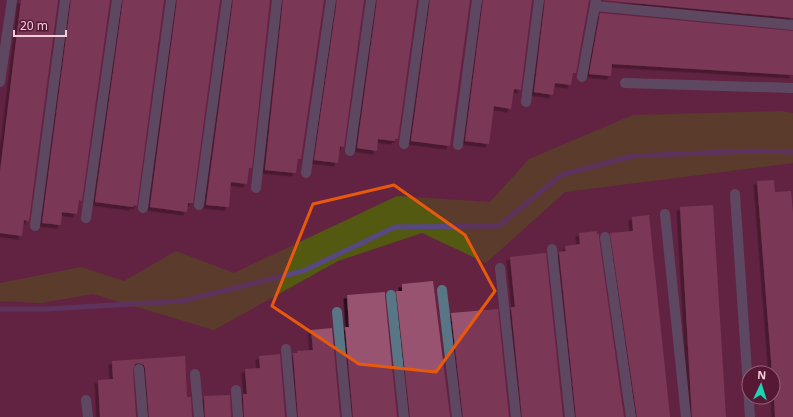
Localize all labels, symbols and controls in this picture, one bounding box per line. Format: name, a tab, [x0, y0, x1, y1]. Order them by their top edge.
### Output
scale bar	[14, 12, 66, 38]
text: 20 m	[20, 17, 48, 34]
north arrow	[741, 365, 781, 405]
text: N	[757, 367, 767, 382]

